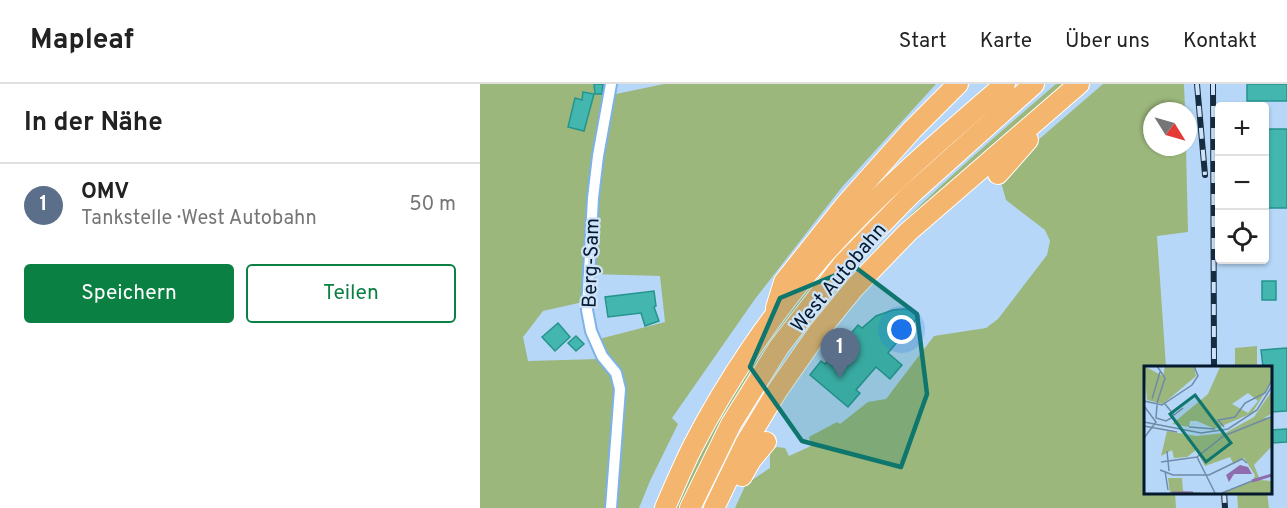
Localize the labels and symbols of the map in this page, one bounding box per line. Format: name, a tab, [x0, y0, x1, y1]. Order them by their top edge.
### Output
north arrow	[1143, 102, 1197, 156]
street label: Berg-Sam	[577, 218, 607, 309]
street label: West Autobahn	[786, 218, 893, 339]
your location	[887, 315, 916, 344]
pin: 1	[820, 328, 860, 378]
inset map	[1144, 366, 1272, 493]

